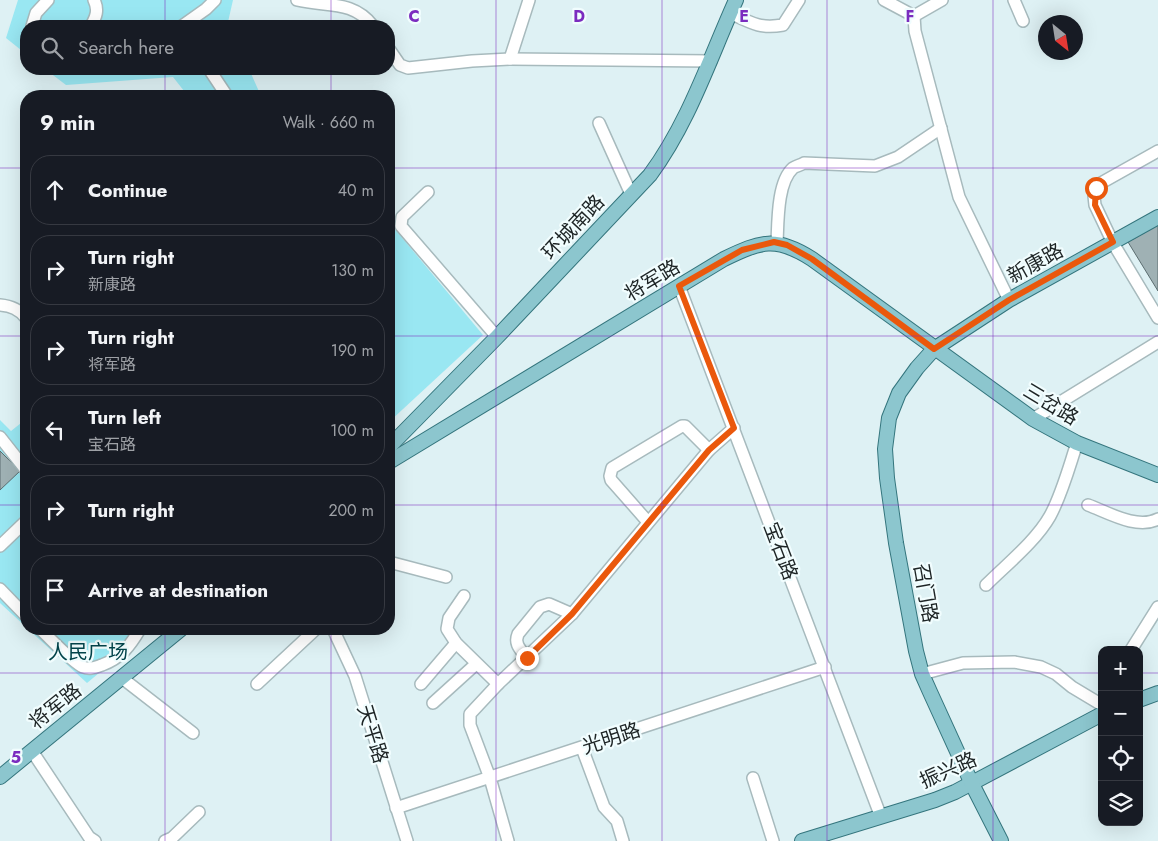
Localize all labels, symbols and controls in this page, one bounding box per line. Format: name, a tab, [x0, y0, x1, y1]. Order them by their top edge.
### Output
text: C	[408, 5, 420, 28]
text: D	[573, 5, 585, 28]
text: E	[739, 5, 749, 28]
text: F	[906, 5, 914, 28]
north arrow	[1038, 15, 1083, 60]
search box	[20, 20, 395, 75]
icon: search	[38, 34, 66, 62]
text: Search here	[78, 34, 174, 61]
text: 9 min	[40, 108, 95, 138]
text: Walk · 660 m	[283, 111, 375, 134]
icon: ahead	[41, 176, 69, 204]
text: Continue	[88, 177, 167, 204]
route start	[1085, 177, 1108, 200]
text: 40 m	[338, 179, 374, 202]
street label: 环城南路	[535, 188, 611, 266]
street label: 新康路	[1002, 236, 1069, 291]
text: Turn right	[88, 244, 174, 271]
street label: 将军路	[619, 253, 685, 308]
icon: right	[41, 256, 69, 284]
text: 130 m	[331, 259, 374, 282]
text: 新康路	[88, 273, 136, 296]
text: Turn right	[88, 324, 174, 351]
icon: right	[41, 336, 69, 364]
text: 190 m	[331, 339, 374, 362]
text: 将军路	[88, 353, 136, 376]
street label: 三岔路	[1018, 377, 1084, 432]
text: Turn left	[88, 404, 161, 431]
icon: left	[41, 416, 69, 444]
text: 100 m	[330, 419, 374, 442]
text: 宝石路	[88, 433, 136, 456]
icon: right	[41, 496, 69, 524]
text: Turn right	[88, 497, 174, 524]
text: 200 m	[328, 499, 374, 522]
street label: 宝石路	[756, 518, 805, 584]
street label: 召门路	[906, 561, 945, 625]
icon: arrive	[41, 576, 69, 604]
text: Arrive at destination	[88, 577, 268, 604]
park label: 人民广场	[48, 638, 128, 667]
map controls	[1098, 646, 1143, 826]
button: +	[1098, 646, 1143, 691]
route end	[516, 647, 539, 670]
street label: 将军路	[23, 676, 88, 737]
button: −	[1098, 691, 1143, 736]
street label: 天平路	[350, 701, 395, 767]
street label: 光明路	[578, 715, 644, 762]
button: locate	[1098, 736, 1143, 781]
street label: 振兴路	[915, 745, 982, 796]
text: 5	[11, 746, 21, 769]
button: layers	[1098, 781, 1143, 826]

